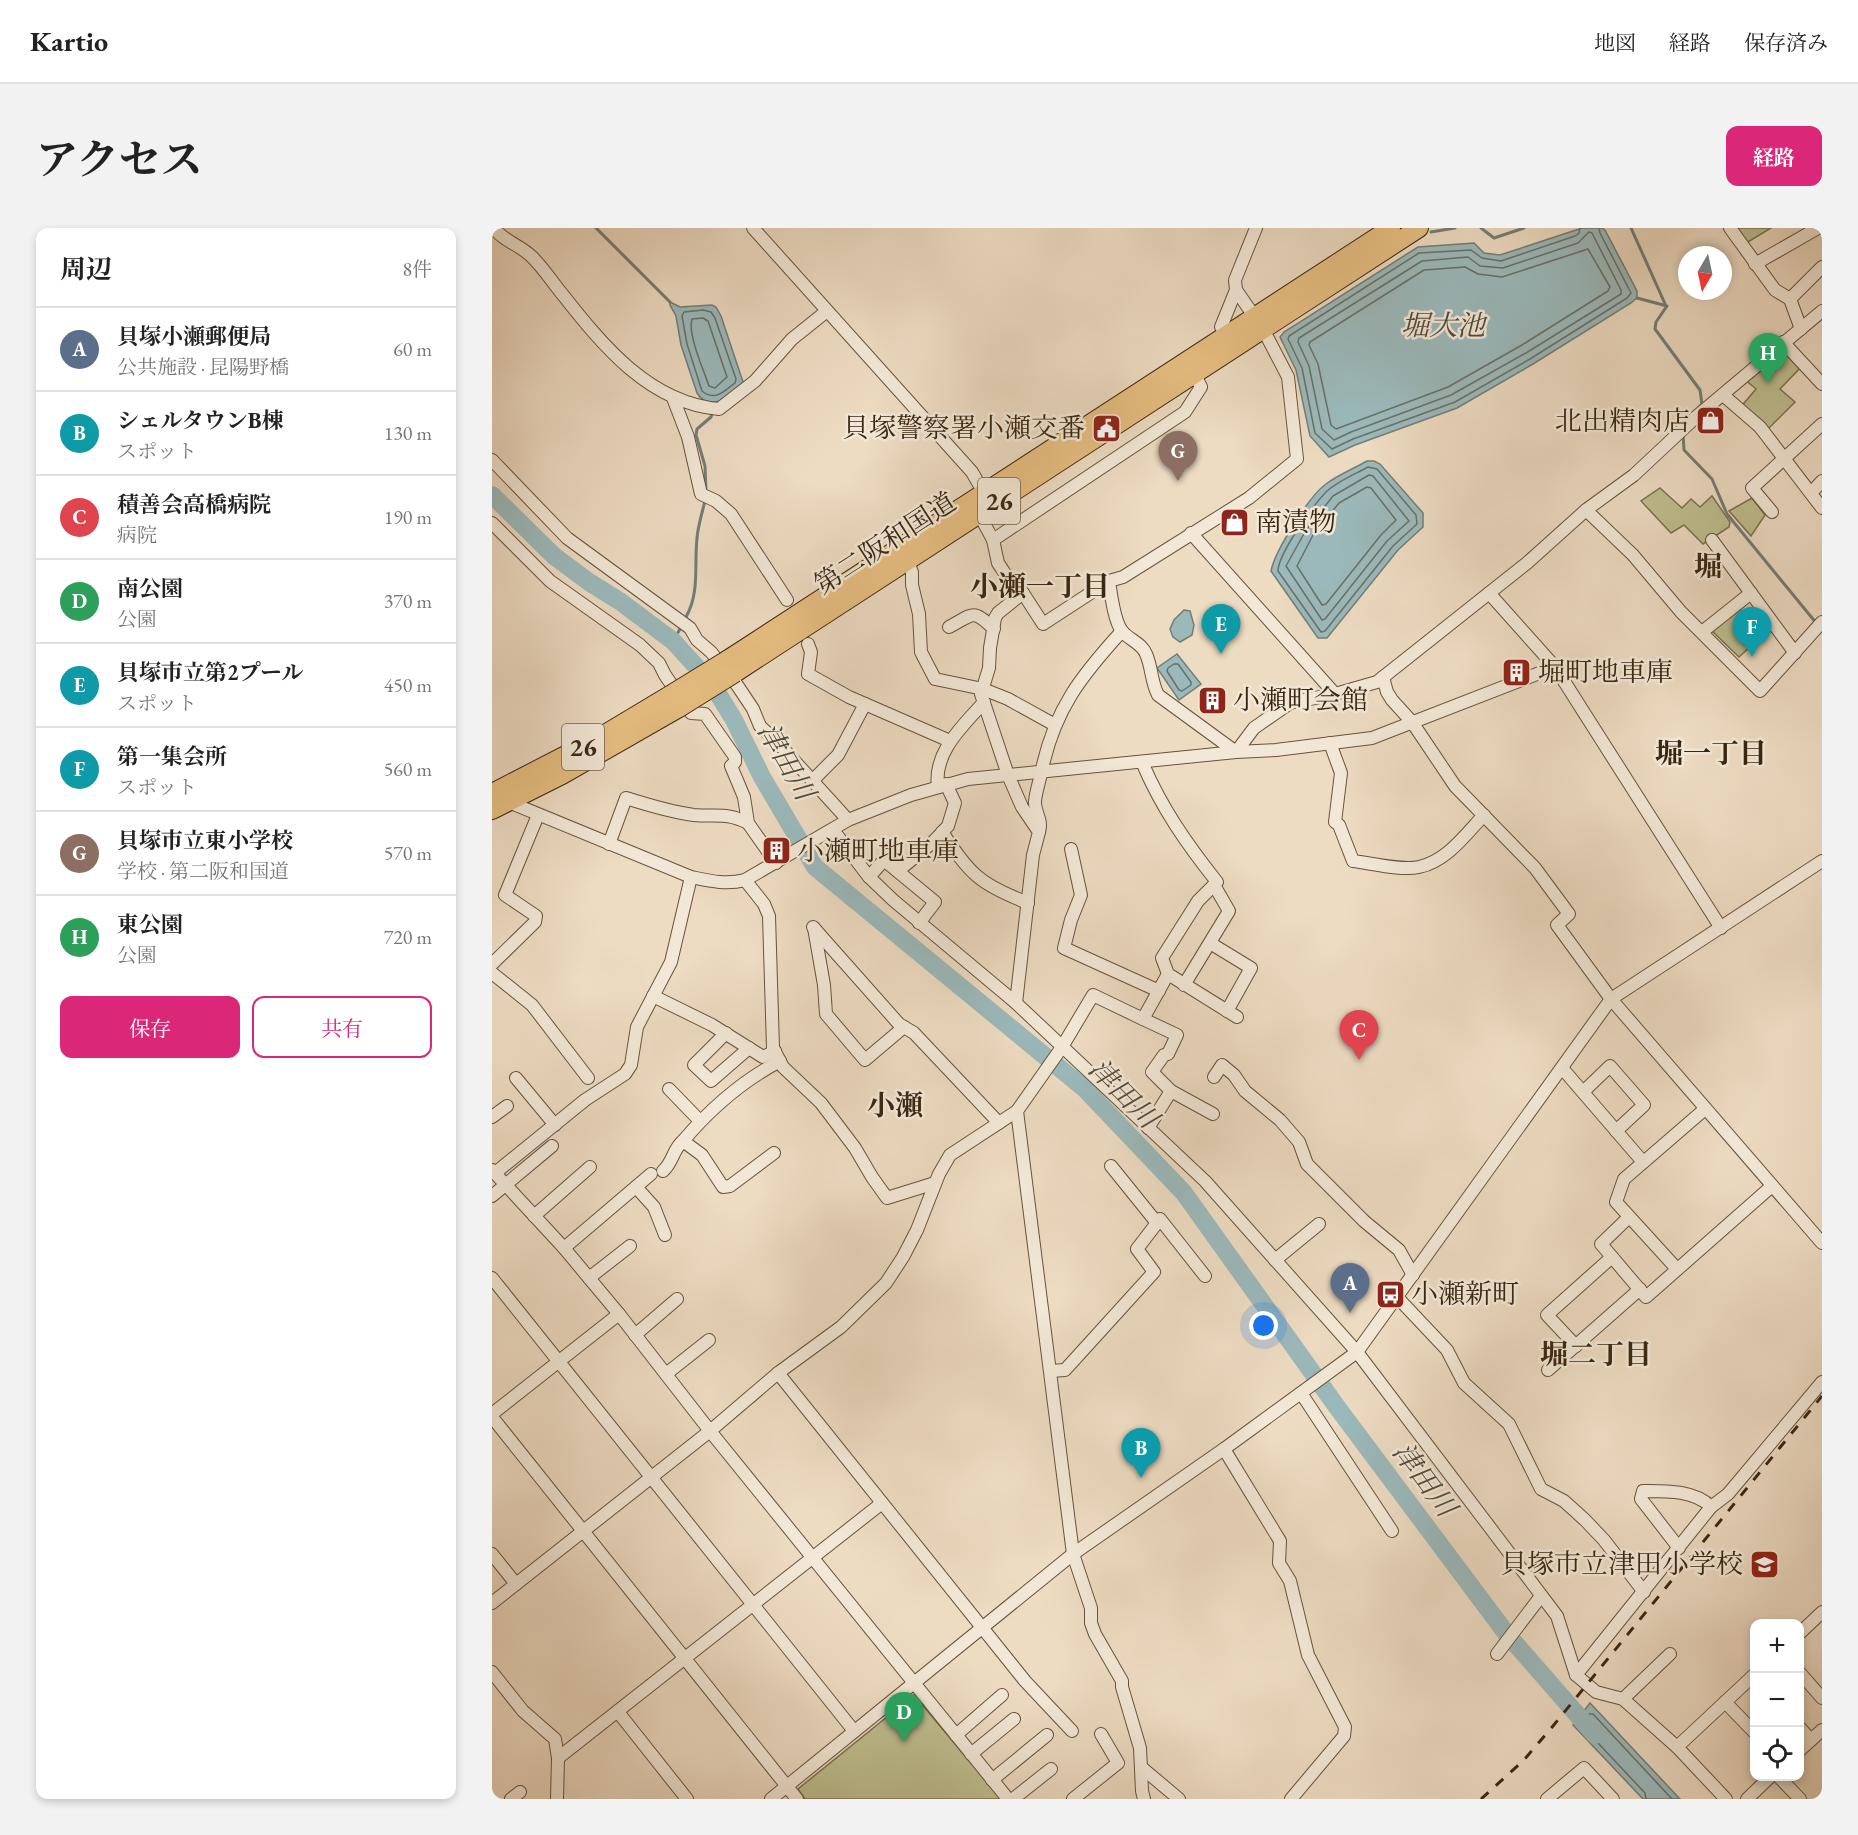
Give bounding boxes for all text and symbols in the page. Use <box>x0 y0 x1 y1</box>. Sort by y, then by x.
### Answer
text: Kartio <box>30 23 108 59</box>
text: 地図 <box>1594 29 1636 56</box>
text: 経路 <box>1669 29 1711 56</box>
text: 保存済み <box>1744 29 1828 56</box>
button: 経路 <box>1726 126 1822 186</box>
text: アクセス <box>36 132 203 187</box>
north arrow <box>1678 246 1732 300</box>
text: 周辺 <box>60 252 112 286</box>
text: 8件 <box>402 256 432 282</box>
water label: 堀大池 <box>1401 307 1488 343</box>
text: 貝塚小瀬郵便局 <box>117 322 271 351</box>
pin: H <box>1748 334 1788 383</box>
text: A <box>72 336 87 362</box>
text: 60 m <box>393 336 432 362</box>
text: 公共施設 · 昆陽野橋 <box>117 354 289 380</box>
place label: 北出精肉店 <box>1555 403 1690 438</box>
shop icon: 北出精肉店 <box>1695 405 1727 437</box>
text: シェルタウンB棟 <box>117 406 283 435</box>
place label: 貝塚警察署小瀬交番 <box>842 410 1085 445</box>
public building icon: 貝塚警察署小瀬交番 <box>1090 412 1122 444</box>
text: B <box>73 420 86 446</box>
text: 130 m <box>384 420 432 446</box>
pin: G <box>1158 432 1198 481</box>
text: スポット <box>117 438 197 464</box>
road number: 26 <box>978 478 1020 524</box>
street label: 第二阪和国道 <box>807 484 962 601</box>
text: 積善会高橋病院 <box>117 490 271 519</box>
text: C <box>72 504 87 530</box>
text: 190 m <box>384 504 432 530</box>
place label: 南漬物 <box>1255 504 1336 539</box>
shop icon: 南漬物 <box>1218 506 1250 538</box>
text: 病院 <box>117 522 157 548</box>
district label: 堀 <box>1694 548 1722 584</box>
district label: 小瀬一丁目 <box>970 568 1110 604</box>
text: 南公園 <box>117 574 183 603</box>
text: D <box>72 588 87 614</box>
text: 370 m <box>384 588 432 614</box>
pin: E <box>1202 604 1240 654</box>
text: 公園 <box>117 606 157 632</box>
pin: F <box>1732 608 1772 657</box>
place label: 堀町地車庫 <box>1538 654 1673 689</box>
building icon: 堀町地車庫 <box>1501 656 1533 688</box>
text: 貝塚市立第2プール <box>117 658 304 687</box>
text: E <box>74 672 85 698</box>
text: 450 m <box>384 672 432 698</box>
place label: 小瀬町会館 <box>1233 682 1368 717</box>
building icon: 小瀬町会館 <box>1196 684 1228 716</box>
text: スポット <box>117 690 197 716</box>
water label: 津田川 <box>750 716 825 809</box>
road number: 26 <box>562 724 604 770</box>
district label: 堀一丁目 <box>1655 735 1767 771</box>
text: 第一集会所 <box>117 742 227 771</box>
text: F <box>74 756 85 782</box>
text: 560 m <box>384 756 432 782</box>
text: スポット <box>117 774 197 800</box>
text: 貝塚市立東小学校 <box>117 826 293 855</box>
place label: 小瀬町地車庫 <box>797 833 959 868</box>
building icon: 小瀬町地車庫 <box>760 835 792 867</box>
text: G <box>72 840 87 866</box>
text: 570 m <box>384 840 432 866</box>
text: 学校 · 第二阪和国道 <box>117 858 289 884</box>
text: 東公園 <box>117 910 183 939</box>
text: H <box>71 924 88 950</box>
text: 720 m <box>384 924 432 950</box>
text: 公園 <box>117 942 157 968</box>
button: 保存 <box>60 996 240 1058</box>
button: 共有 <box>252 996 432 1058</box>
pin: C <box>1340 1010 1378 1060</box>
water label: 津田川 <box>1082 1051 1169 1138</box>
district label: 小瀬 <box>867 1087 923 1123</box>
pin: A <box>1330 1264 1370 1313</box>
place label: 小瀬新町 <box>1411 1276 1519 1311</box>
bus stop icon: 小瀬新町 <box>1374 1278 1406 1310</box>
your location <box>1249 1311 1278 1340</box>
district label: 堀二丁目 <box>1540 1336 1652 1372</box>
pin: B <box>1122 1428 1160 1478</box>
water label: 津田川 <box>1385 1435 1466 1526</box>
place label: 貝塚市立津田小学校 <box>1500 1546 1743 1581</box>
school or university icon: 貝塚市立津田小学校 <box>1748 1548 1780 1580</box>
map controls <box>1750 1619 1804 1781</box>
button: + <box>1750 1619 1804 1673</box>
button: − <box>1750 1673 1804 1727</box>
pin: D <box>884 1692 924 1742</box>
button: locate <box>1750 1727 1804 1781</box>

